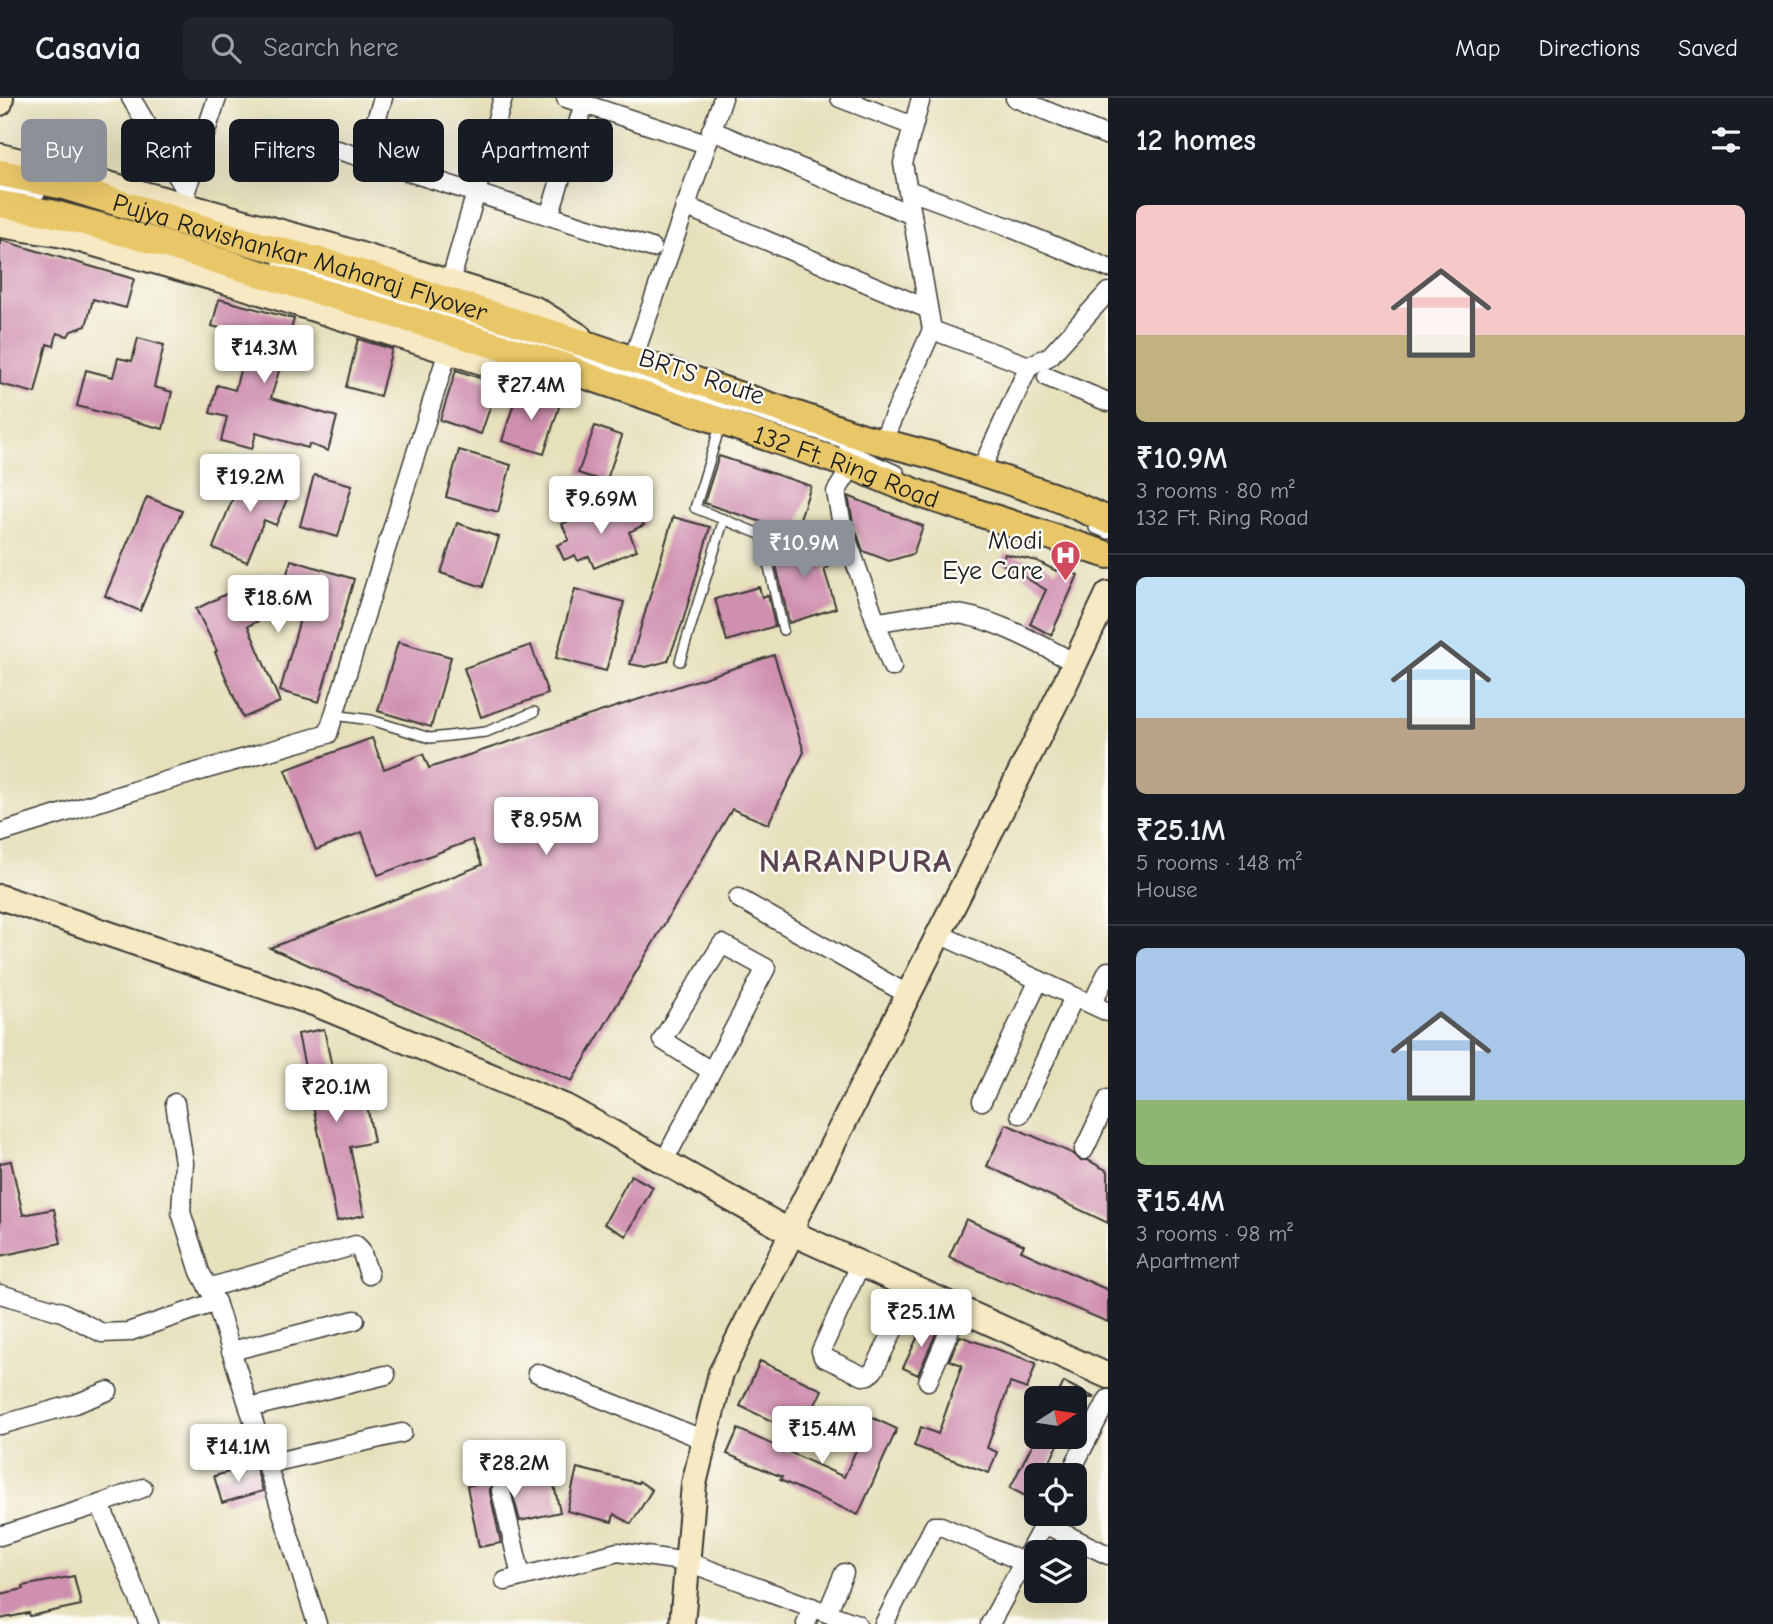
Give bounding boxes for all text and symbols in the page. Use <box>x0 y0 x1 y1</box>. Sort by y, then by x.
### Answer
search box <box>183 17 673 80</box>
text: Casavia <box>35 29 141 67</box>
icon: search <box>207 29 245 67</box>
text: Search here <box>263 33 399 63</box>
text: Map <box>1455 34 1501 62</box>
text: Directions <box>1539 34 1640 62</box>
text: Saved <box>1678 34 1738 62</box>
chip: Buy <box>21 119 107 182</box>
chip: Rent <box>121 119 215 182</box>
chip: Filters <box>229 119 339 182</box>
chip: New <box>353 119 444 182</box>
chip: Apartment <box>458 119 613 182</box>
icon: filters <box>1707 121 1745 159</box>
text: 12 homes <box>1136 123 1256 158</box>
street label: Pujya Ravishankar Maharaj Flyover <box>109 188 492 328</box>
icon: home <box>1378 250 1504 376</box>
pin: ₹14.3M <box>207 326 321 385</box>
text: ₹14.3M <box>231 334 297 361</box>
street label: BRTS Route <box>635 343 768 411</box>
pin: ₹27.4M <box>474 362 588 422</box>
text: ₹27.4M <box>497 371 565 398</box>
street label: 132 Ft. Ring Road <box>750 420 942 515</box>
text: ₹10.9M <box>1136 441 1227 476</box>
pin: ₹19.2M <box>193 454 307 514</box>
text: ₹19.2M <box>216 463 284 490</box>
pin: ₹9.69M <box>544 476 658 536</box>
text: 3 rooms · 80 m² <box>1136 477 1295 504</box>
text: ₹9.69M <box>565 485 637 512</box>
text: 132 Ft. Ring Road <box>1136 504 1309 531</box>
pin: ₹10.9M <box>747 520 861 580</box>
place label: Modi Eye Care <box>942 526 1043 586</box>
text: ₹10.9M <box>769 529 839 556</box>
hospital icon: Modi Eye Care <box>1049 538 1083 582</box>
pin: ₹18.6M <box>221 575 335 635</box>
text: ₹18.6M <box>244 584 312 611</box>
icon: home <box>1378 622 1504 748</box>
pin: ₹8.95M <box>489 798 603 857</box>
text: ₹8.95M <box>510 806 582 833</box>
text: ₹25.1M <box>1136 813 1225 848</box>
district label: NARANPURA <box>759 842 953 880</box>
text: 5 rooms · 148 m² <box>1136 849 1302 876</box>
text: House <box>1136 876 1198 903</box>
icon: home <box>1378 993 1504 1119</box>
pin: ₹20.1M <box>279 1065 393 1124</box>
text: ₹20.1M <box>301 1073 371 1100</box>
text: ₹15.4M <box>1136 1184 1225 1219</box>
text: 3 rooms · 98 m² <box>1136 1220 1293 1247</box>
text: Apartment <box>1136 1247 1239 1274</box>
pin: ₹25.1M <box>864 1290 978 1349</box>
text: ₹25.1M <box>887 1298 955 1325</box>
north arrow <box>1024 1386 1087 1449</box>
map controls <box>1024 1386 1087 1603</box>
pin: ₹15.4M <box>765 1406 879 1466</box>
text: ₹15.4M <box>788 1415 856 1442</box>
pin: ₹14.1M <box>181 1424 295 1484</box>
text: ₹14.1M <box>206 1433 270 1460</box>
pin: ₹28.2M <box>457 1440 571 1500</box>
text: ₹28.2M <box>479 1449 549 1476</box>
button: locate <box>1024 1463 1087 1526</box>
button: layers <box>1024 1540 1087 1603</box>

